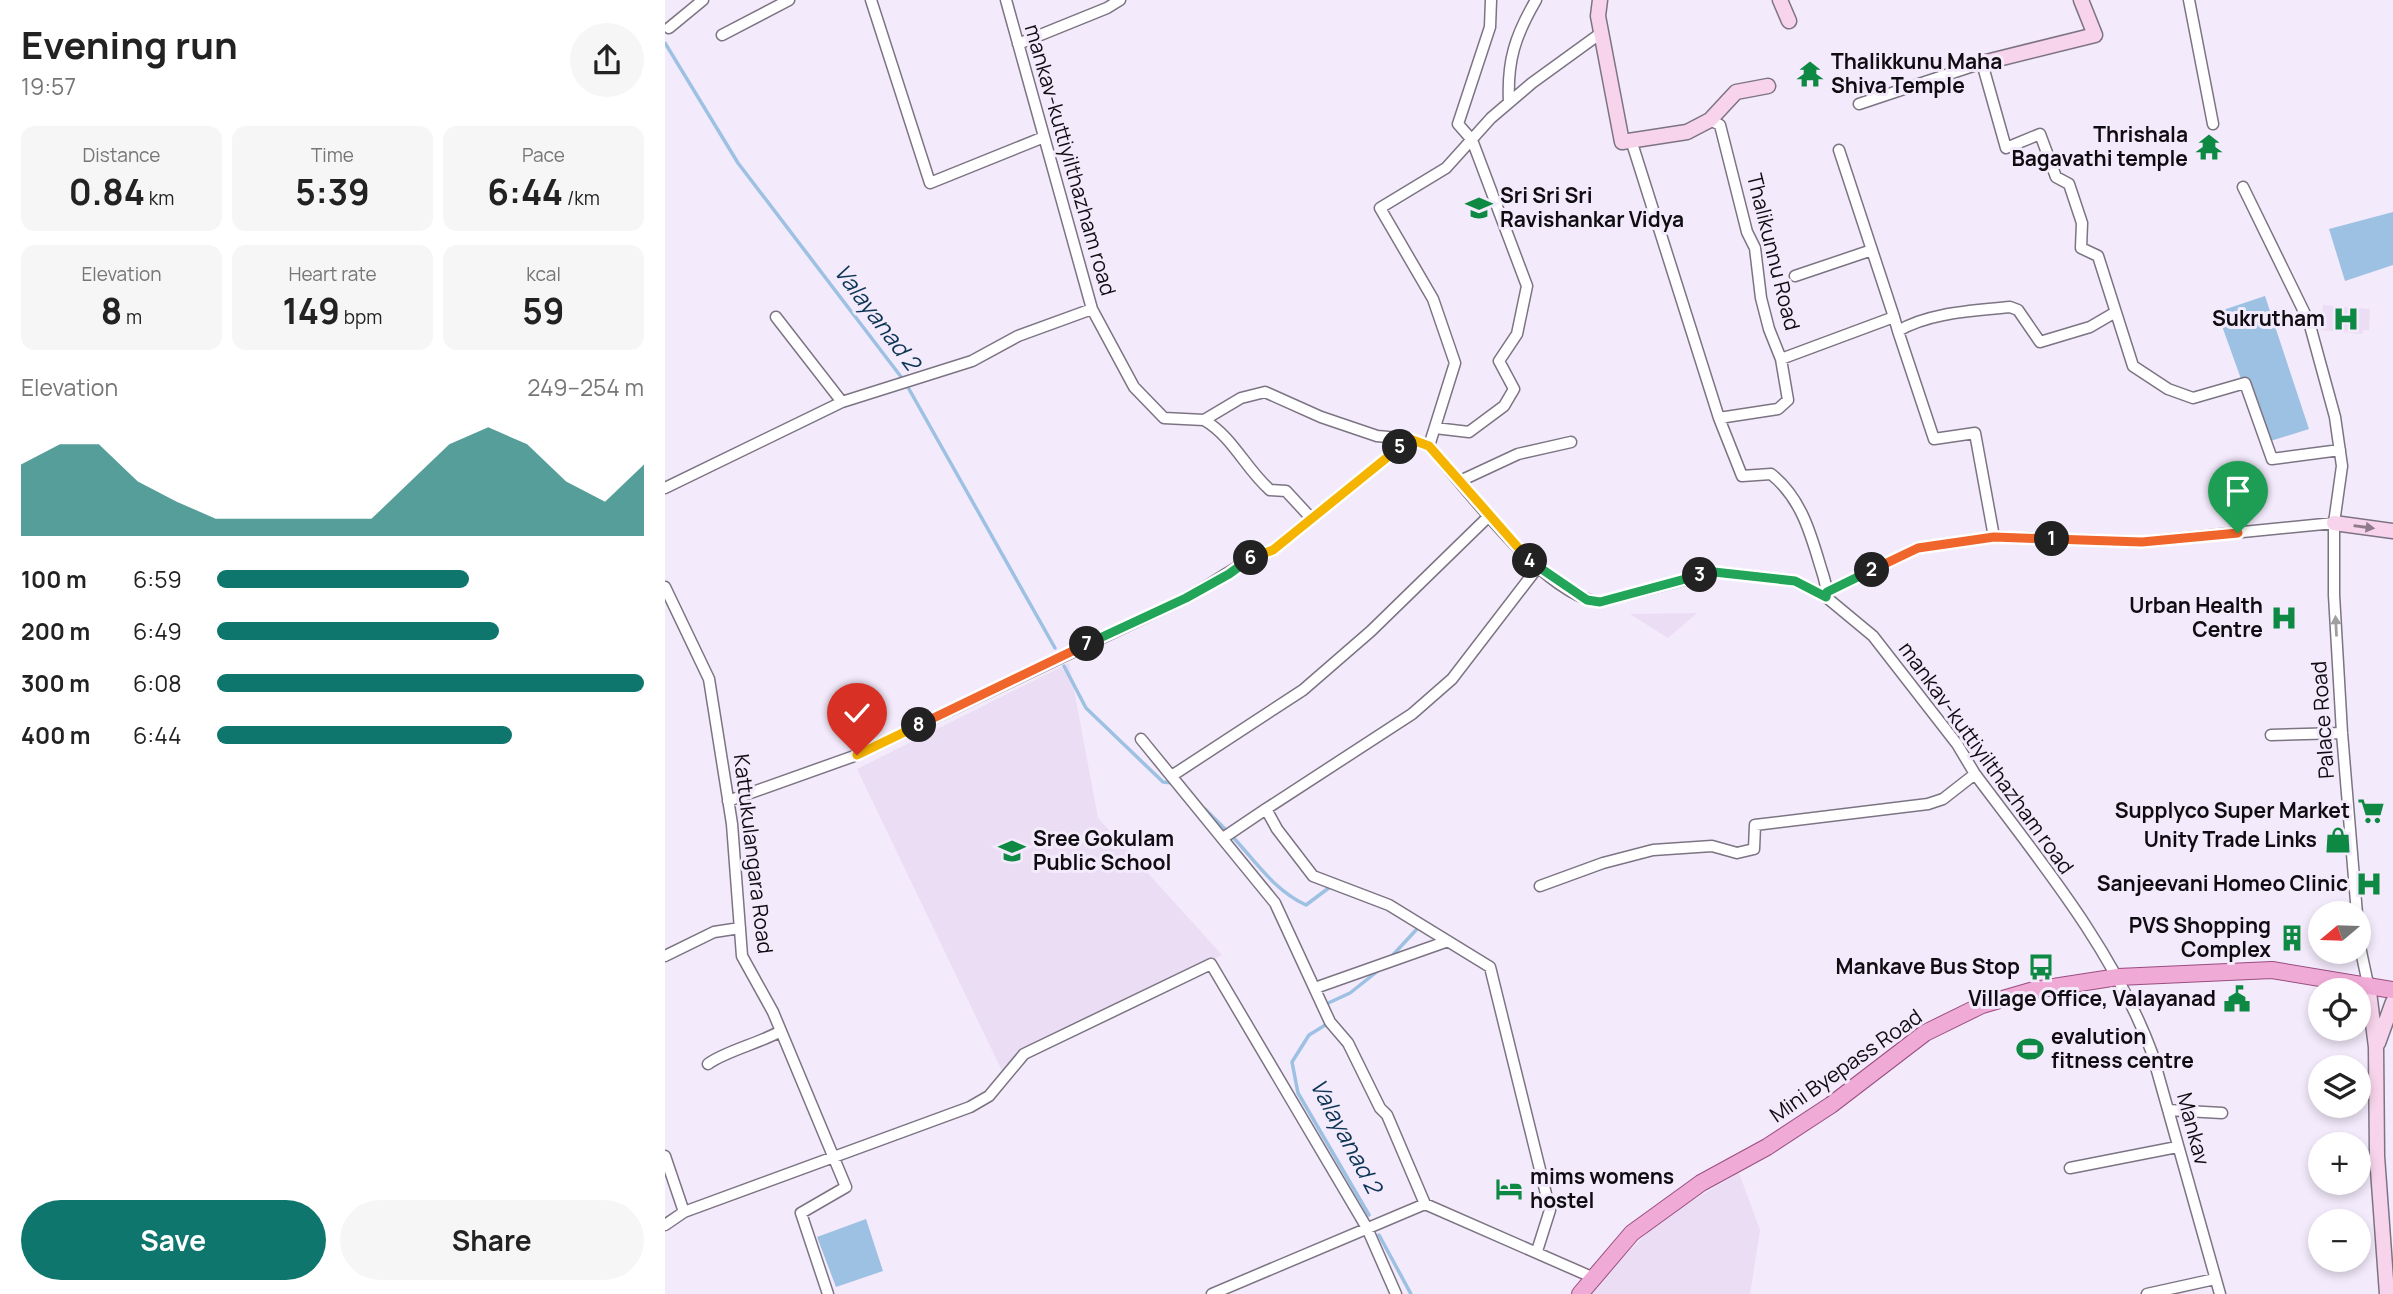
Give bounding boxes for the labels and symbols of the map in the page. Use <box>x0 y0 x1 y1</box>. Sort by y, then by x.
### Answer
street label: mankav-kuttiyilthazham road <box>1019 21 1123 299</box>
place label: Thalikkunu Maha Shiva Temple <box>1831 47 2002 99</box>
temple icon: Thalikkunu Maha Shiva Temple <box>1795 59 1825 89</box>
place label: Thrishala Bagavathi temple <box>2011 120 2188 172</box>
temple icon: Thrishala Bagavathi temple <box>2194 132 2224 162</box>
street label: Thalikunnu Road <box>1741 170 1807 333</box>
place label: Sri Sri Sri Ravishankar Vidya <box>1500 181 1684 233</box>
school or university icon: Sri Sri Sri Ravishankar Vidya <box>1464 193 1494 223</box>
water label: Valayanad 2 <box>827 257 930 378</box>
place label: Sukrutham <box>2212 304 2325 332</box>
hospital icon: Sukrutham <box>2331 304 2361 334</box>
pin: 5 <box>1383 430 1417 464</box>
pin <box>2208 461 2268 533</box>
pin: 1 <box>2035 522 2069 556</box>
one-way arrow <box>2353 522 2375 533</box>
pin: 6 <box>1233 540 1269 576</box>
pin: 4 <box>1513 544 1547 578</box>
pin: 2 <box>1855 552 1889 588</box>
pin: 3 <box>1683 558 1717 592</box>
place label: Urban Health Centre <box>2129 591 2263 643</box>
hospital icon: Urban Health Centre <box>2269 603 2299 633</box>
one-way arrow <box>2330 614 2341 636</box>
pin: 7 <box>1069 626 1105 662</box>
street label: mankav-kuttiyilthazham road <box>1893 635 2081 879</box>
street label: Palace Road <box>2304 660 2340 780</box>
pin <box>827 683 887 755</box>
pin: 8 <box>901 708 937 742</box>
street label: Kattukulangara Road <box>728 752 780 955</box>
place label: Supplyco Super Market <box>2115 796 2350 824</box>
supermarket icon: Supplyco Super Market <box>2356 796 2386 826</box>
place label: Sree Gokulam Public School <box>1033 824 1174 876</box>
place label: Unity Trade Links <box>2144 825 2317 853</box>
shop icon: Unity Trade Links <box>2323 825 2353 855</box>
school or university icon: Sree Gokulam Public School <box>997 836 1027 866</box>
place label: Sanjeevani Homeo Clinic <box>2097 869 2348 897</box>
hospital icon: Sanjeevani Homeo Clinic <box>2354 869 2384 899</box>
north arrow <box>2308 901 2371 964</box>
place label: PVS Shopping Complex <box>2129 911 2271 963</box>
building icon: PVS Shopping Complex <box>2277 923 2307 953</box>
place label: Mankave Bus Stop <box>1836 952 2020 980</box>
bus stop icon: Mankave Bus Stop <box>2026 952 2056 982</box>
place label: Village Office, Valayanad <box>1968 984 2216 1012</box>
public building icon: Village Office, Valayanad <box>2222 984 2252 1014</box>
street label: Mini Byepass Road <box>1764 1002 1927 1128</box>
place label: evalution fitness centre <box>2051 1022 2194 1074</box>
sports icon: evalution fitness centre <box>2015 1034 2045 1064</box>
water label: Valayanad 2 <box>1303 1073 1392 1201</box>
street label: Mankav <box>2171 1089 2217 1168</box>
place label: mims womens hostel <box>1530 1162 1674 1214</box>
hotel icon: mims womens hostel <box>1494 1174 1524 1204</box>

